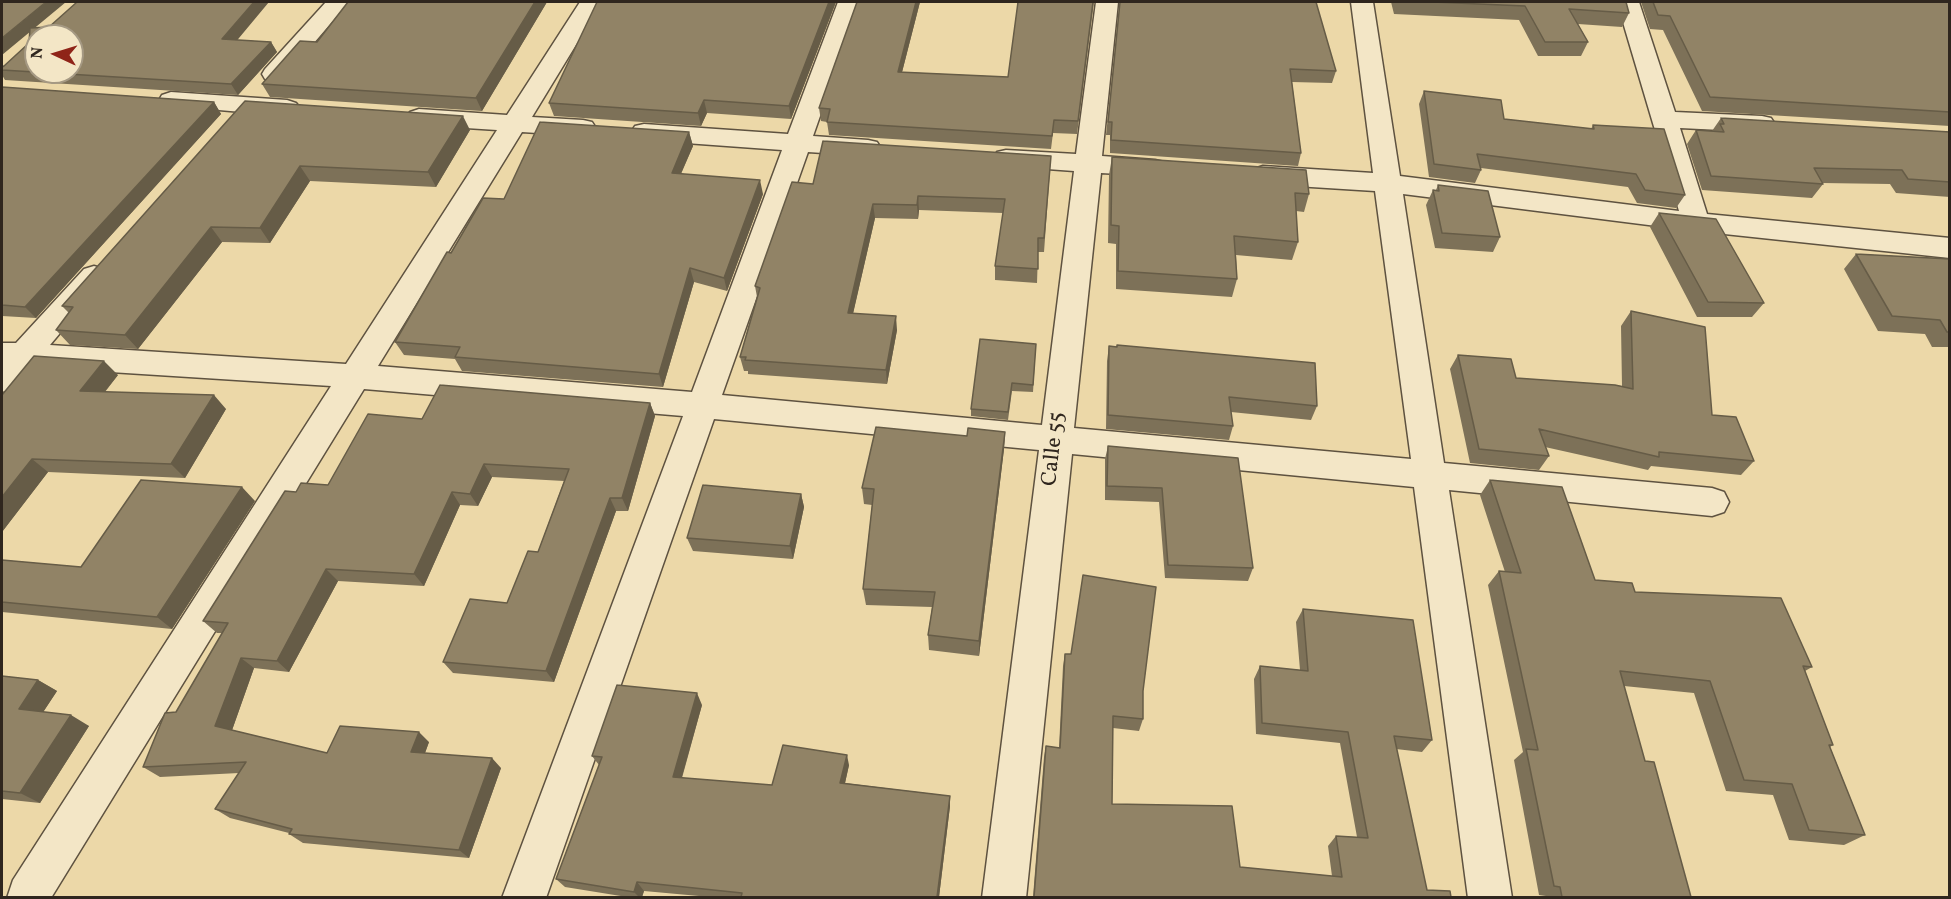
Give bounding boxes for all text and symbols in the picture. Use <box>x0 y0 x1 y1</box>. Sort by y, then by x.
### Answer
north arrow <box>24 24 84 84</box>
text: N <box>27 46 49 59</box>
street label: Calle 55 <box>1038 411 1072 487</box>

